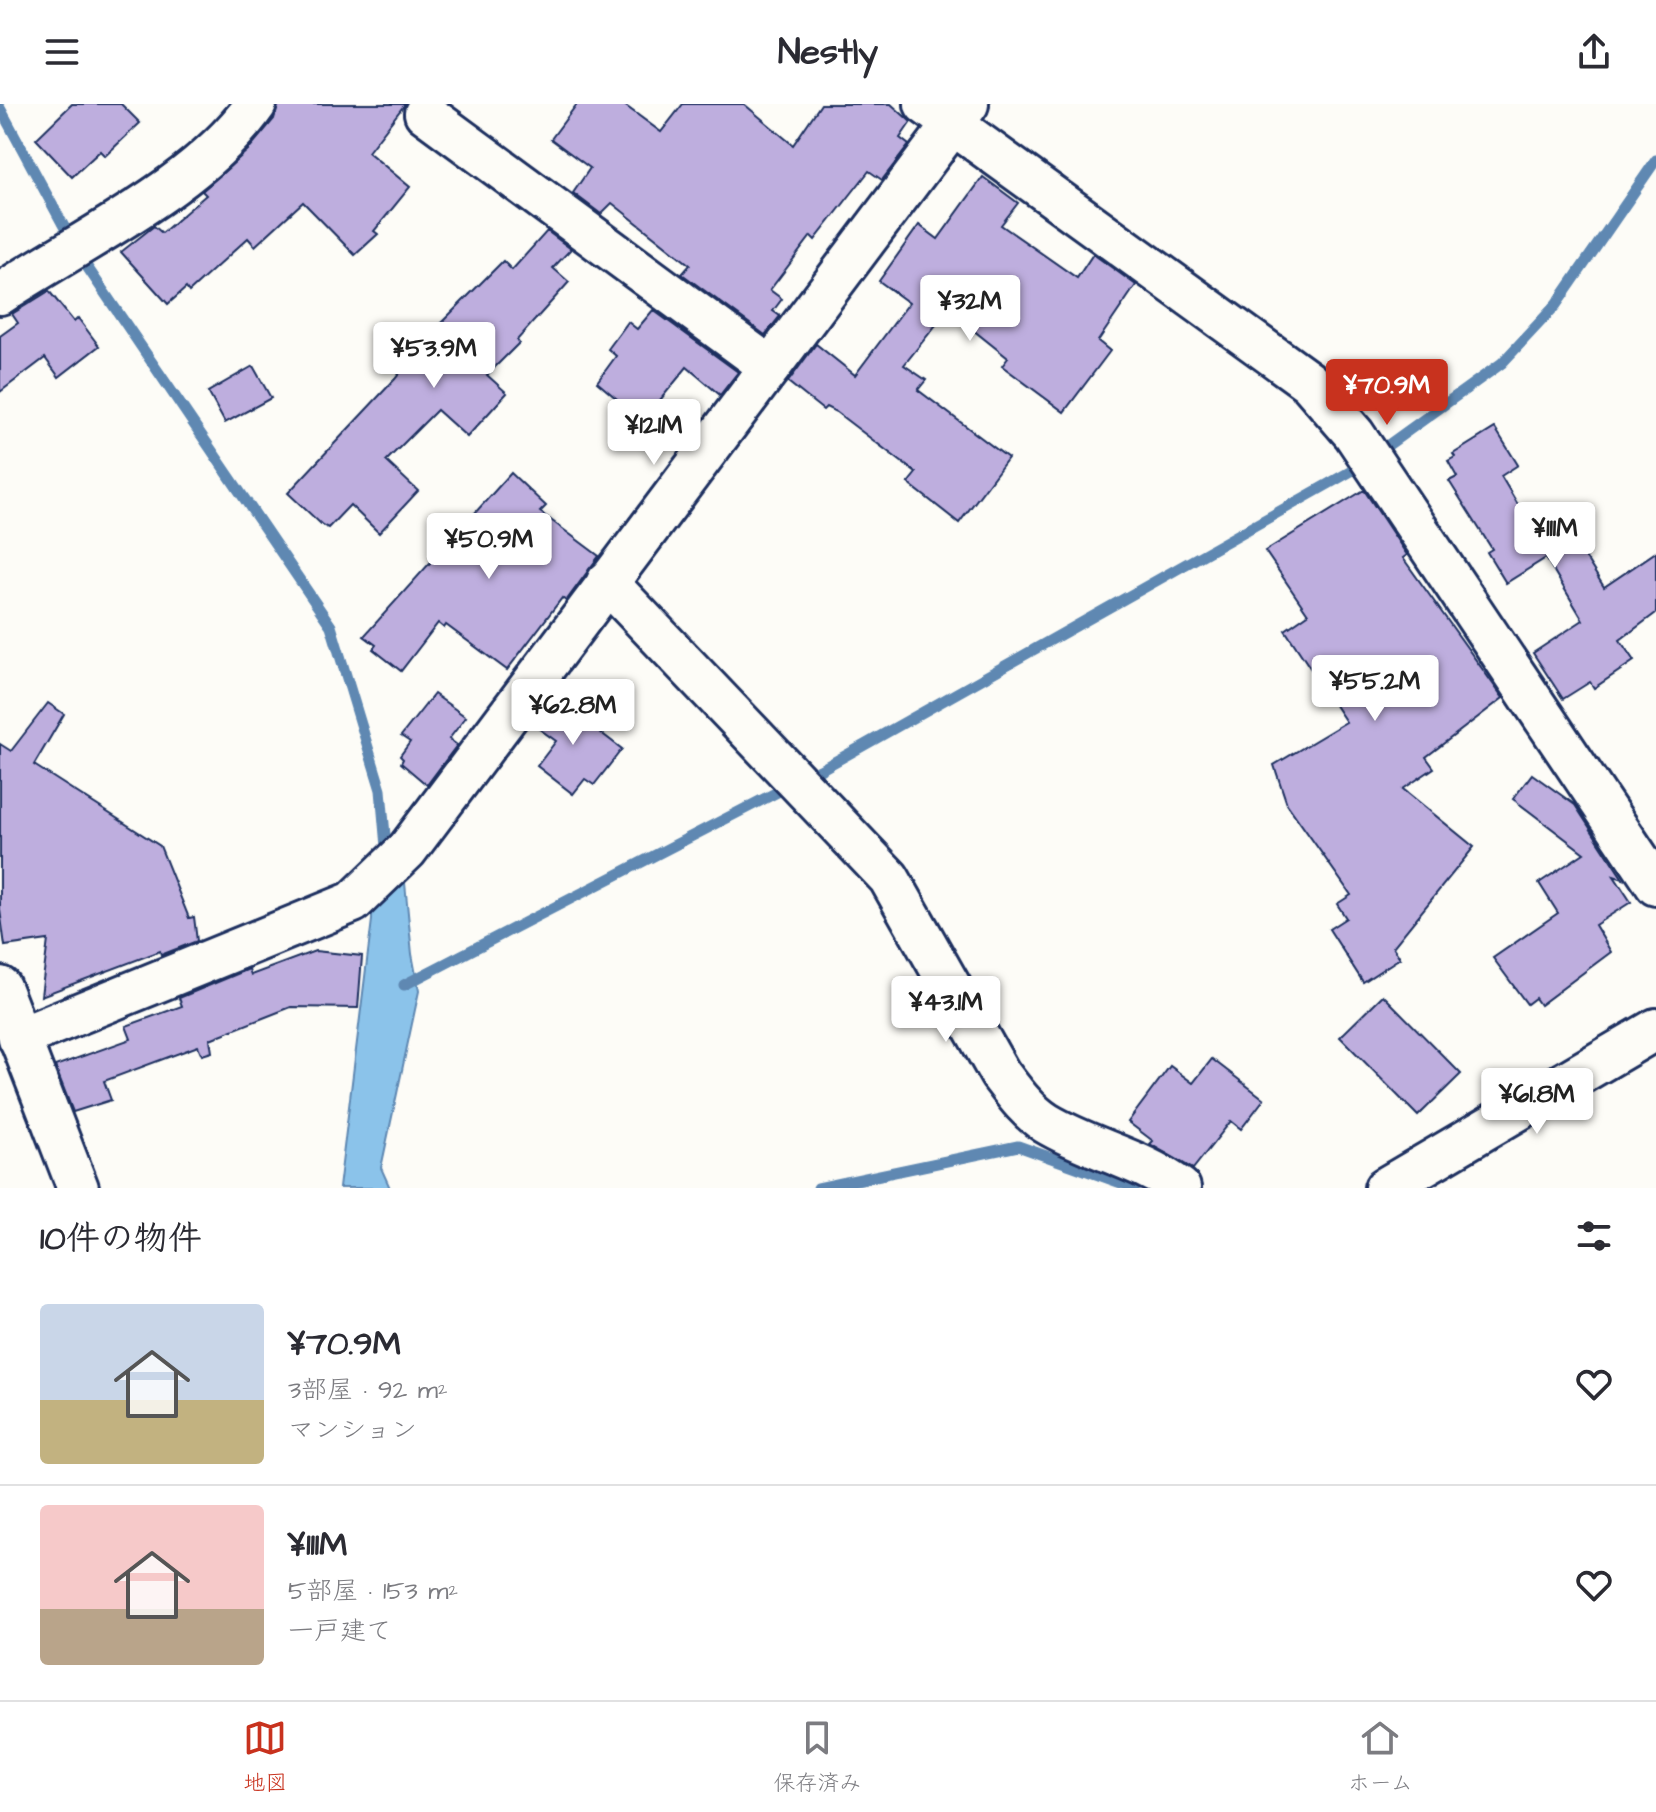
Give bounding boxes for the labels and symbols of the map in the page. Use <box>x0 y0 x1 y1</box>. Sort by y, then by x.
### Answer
pin: ¥32M <box>923 275 1017 343</box>
pin: ¥53.9M <box>369 322 499 390</box>
pin: ¥70.9M <box>1322 359 1452 427</box>
pin: ¥121M <box>598 399 710 467</box>
pin: ¥111M <box>1499 502 1611 570</box>
pin: ¥50.9M <box>424 513 554 581</box>
pin: ¥55.2M <box>1310 655 1440 723</box>
pin: ¥62.8M <box>508 679 638 747</box>
pin: ¥43.1M <box>881 976 1011 1044</box>
pin: ¥61.8M <box>1472 1068 1602 1136</box>

